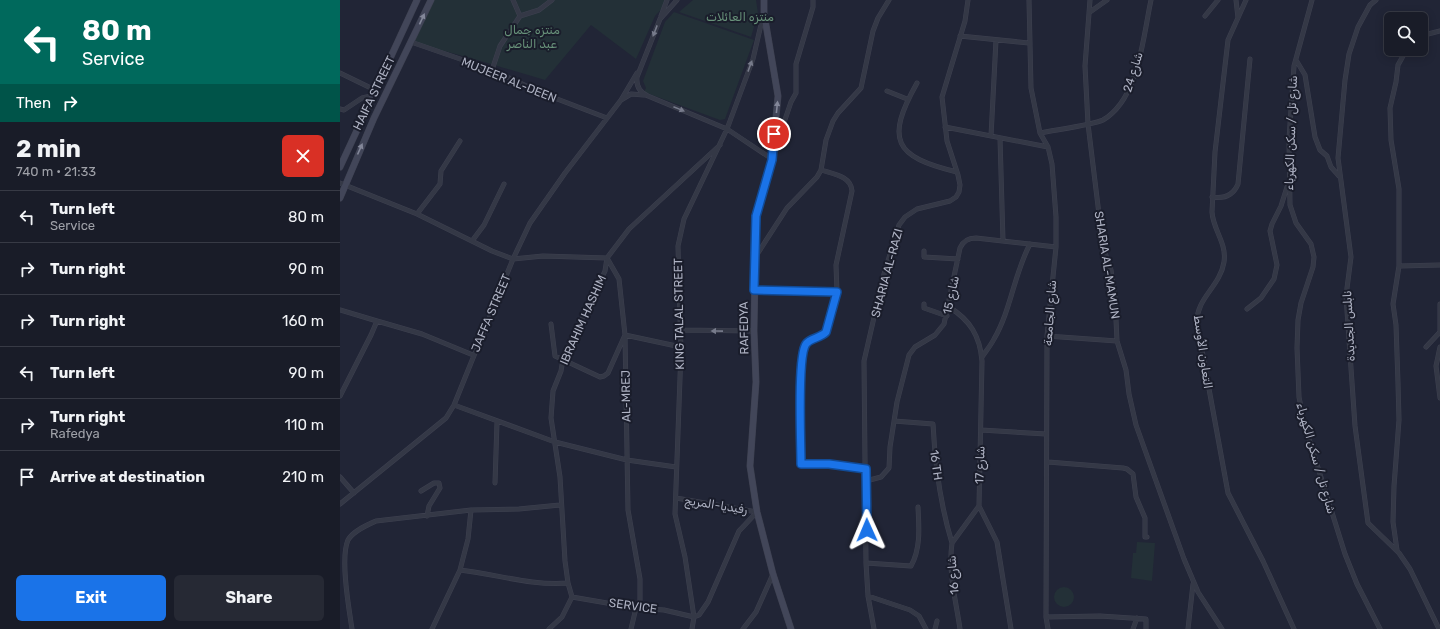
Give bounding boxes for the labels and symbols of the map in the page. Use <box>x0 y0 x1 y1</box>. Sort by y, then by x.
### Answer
park label: منتزه العائلات <box>706 10 774 25</box>
one-way arrow <box>419 14 425 25</box>
park label: منتزه جمال عبد الناصر <box>504 23 560 52</box>
one-way arrow <box>651 26 657 38</box>
street label: شارع 24 <box>1120 50 1148 94</box>
street label: HAIFA STREET <box>350 54 398 132</box>
street label: MUJEER AL-DEEN <box>459 55 559 105</box>
one-way arrow <box>747 59 753 71</box>
street label: شارع تل / سكن الكهرباء <box>1282 75 1302 191</box>
one-way arrow <box>774 101 781 113</box>
one-way arrow <box>673 106 684 112</box>
pin <box>757 117 791 151</box>
one-way arrow <box>357 143 363 155</box>
street label: SHARIA AL-MAMUN <box>1092 210 1122 320</box>
street label: SHARIA AL-RAZI <box>868 227 906 319</box>
street label: KING TALAL STREET <box>671 258 687 370</box>
street label: JAFFA STREET <box>468 272 514 354</box>
street label: IBRAHIM HASHIM <box>557 273 609 367</box>
street label: شارع 15 <box>940 274 964 316</box>
street label: شارع الجامعة <box>1041 279 1061 347</box>
street label: نابلس الجديدة <box>1340 290 1358 362</box>
street label: RAFEDYA <box>737 301 751 355</box>
street label: التعاون الأوسط <box>1190 314 1215 390</box>
one-way arrow <box>710 328 723 334</box>
street label: AL-MREJ <box>619 370 633 422</box>
street label: شارع تل / سكن الكهرباء <box>1291 401 1339 516</box>
street label: شارع 17 <box>972 446 990 484</box>
street label: 16 TH <box>927 449 945 481</box>
street label: رفيديا-المريج <box>683 493 749 519</box>
position arrow <box>846 509 888 551</box>
street label: شارع 16 <box>944 555 964 595</box>
street label: SERVICE <box>608 596 658 616</box>

